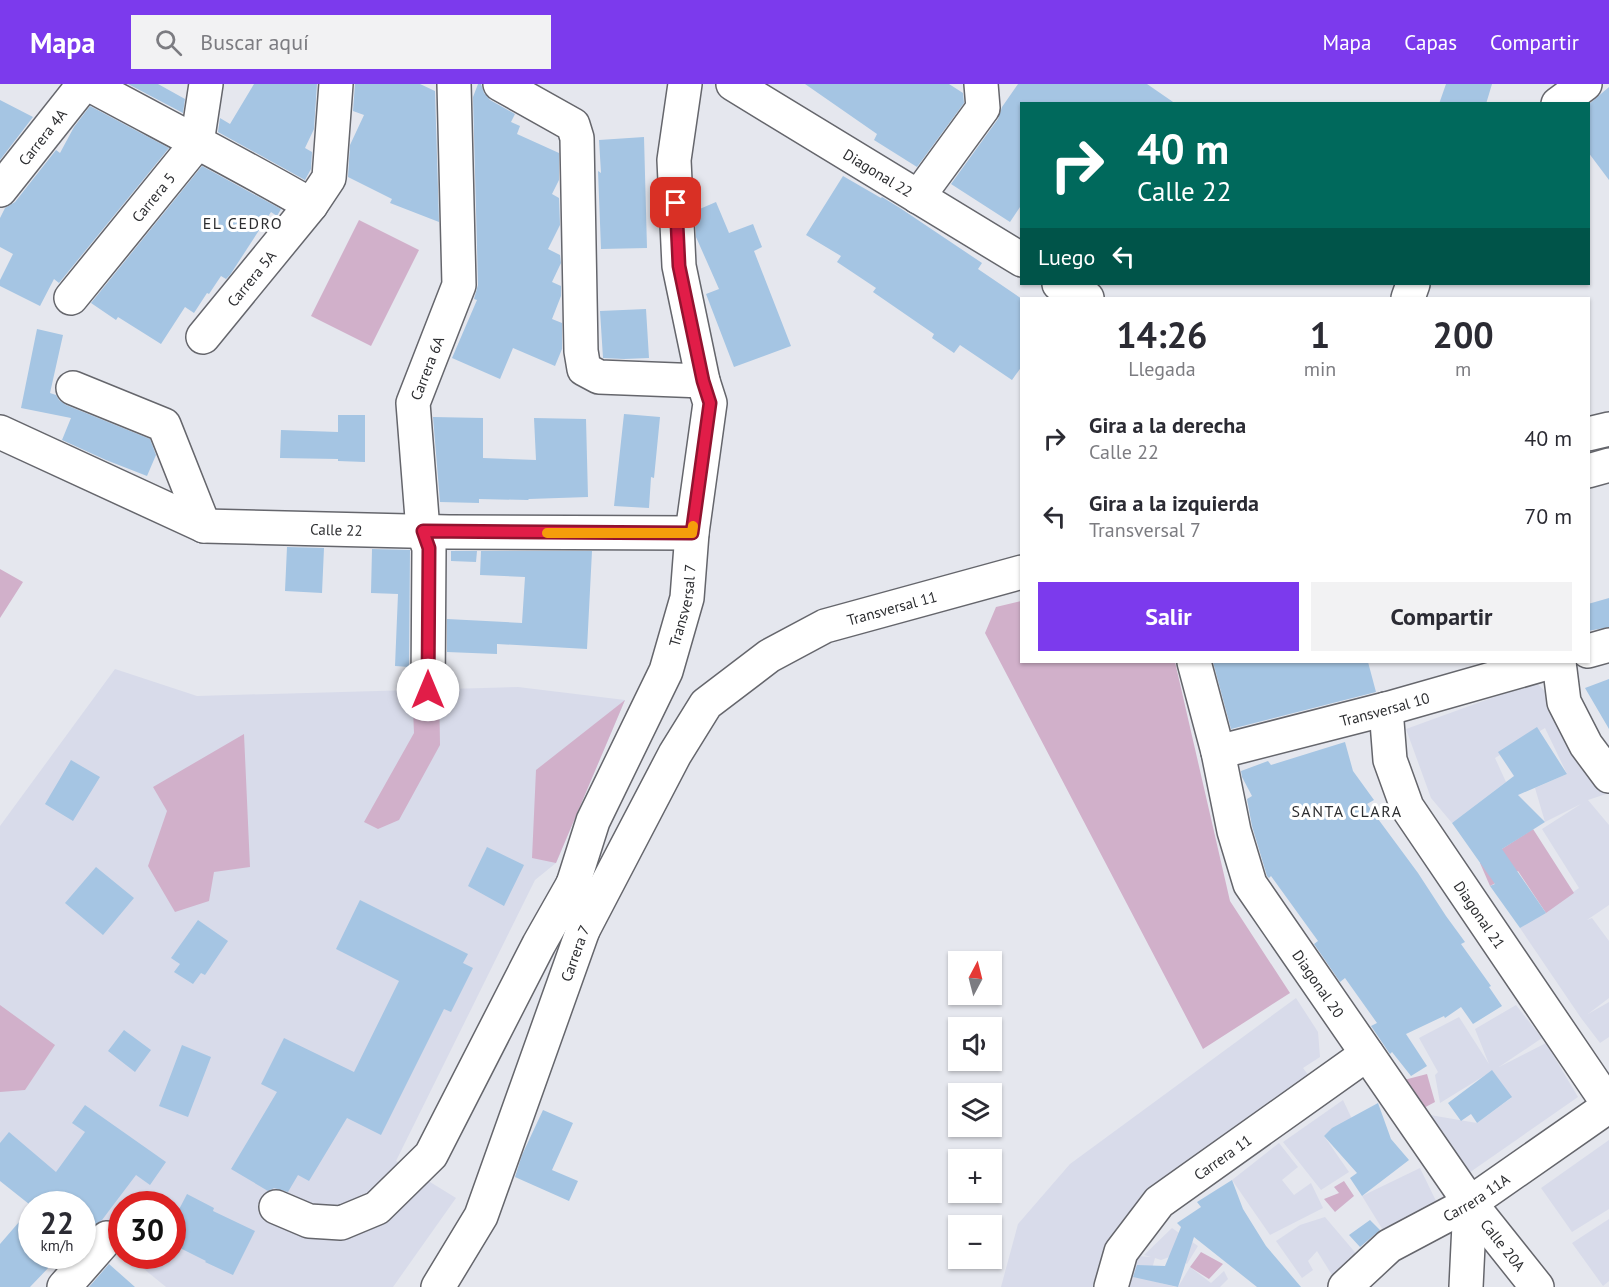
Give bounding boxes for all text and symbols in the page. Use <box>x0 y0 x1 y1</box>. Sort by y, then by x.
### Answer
search box <box>131 15 551 69</box>
text: Mapa <box>30 24 95 61</box>
icon: search <box>152 26 185 59</box>
text: Buscar aquí <box>200 28 309 56</box>
text: Mapa <box>1323 29 1371 56</box>
text: Capas <box>1404 29 1457 56</box>
text: Compartir <box>1490 29 1579 56</box>
street label: Carrera 4A <box>14 104 71 169</box>
text: 40 m <box>1137 121 1229 176</box>
icon: right <box>1038 126 1116 204</box>
street label: Diagonal 22 <box>840 144 916 201</box>
street label: Carrera 5 <box>127 168 179 226</box>
text: Calle 22 <box>1137 174 1231 208</box>
pin <box>650 177 701 228</box>
icon: arrive <box>659 186 692 219</box>
district label: EL CEDRO <box>203 213 283 233</box>
icon: left <box>1107 240 1140 273</box>
text: Luego <box>1038 243 1095 271</box>
street label: Carrera 5A <box>223 246 280 310</box>
text: 14:26 <box>1116 311 1208 358</box>
text: 1 <box>1310 311 1330 358</box>
text: 200 <box>1433 311 1494 358</box>
street label: Carrera 6A <box>406 333 448 403</box>
text: Llegada <box>1128 356 1196 382</box>
text: min <box>1304 356 1336 382</box>
text: m <box>1455 356 1471 382</box>
text: Gira a la derecha <box>1089 411 1246 439</box>
icon: right <box>1038 422 1071 455</box>
text: 40 m <box>1524 424 1572 452</box>
text: Calle 22 <box>1089 439 1159 465</box>
text: Gira a la izquierda <box>1089 489 1259 517</box>
icon: left <box>1038 500 1071 533</box>
text: 70 m <box>1524 502 1572 530</box>
text: Transversal 7 <box>1089 517 1201 543</box>
street label: Calle 22 <box>310 519 363 539</box>
street label: Transversal 7 <box>664 563 699 649</box>
button: Salir <box>1038 582 1299 651</box>
button: Compartir <box>1311 582 1572 651</box>
street label: Transversal 11 <box>845 586 939 629</box>
position arrow <box>396 658 460 722</box>
street label: Transversal 10 <box>1338 688 1432 730</box>
district label: SANTA CLARA <box>1291 801 1403 821</box>
street label: Diagonal 21 <box>1450 877 1510 952</box>
street label: Carrera 7 <box>556 922 594 984</box>
street label: Diagonal 20 <box>1289 946 1349 1021</box>
north arrow <box>948 951 1002 1005</box>
map controls <box>948 951 1002 1269</box>
button: sound <box>948 1017 1002 1071</box>
button: layers <box>948 1083 1002 1137</box>
street label: Carrera 11 <box>1190 1130 1255 1184</box>
button: + <box>948 1149 1002 1203</box>
street label: Carrera 11A <box>1439 1169 1513 1225</box>
speed limit sign: 30 <box>108 1191 186 1269</box>
text: 22 <box>40 1203 74 1242</box>
button: − <box>948 1215 1002 1269</box>
street label: Calle 20A <box>1477 1215 1530 1275</box>
text: km/h <box>41 1236 73 1255</box>

